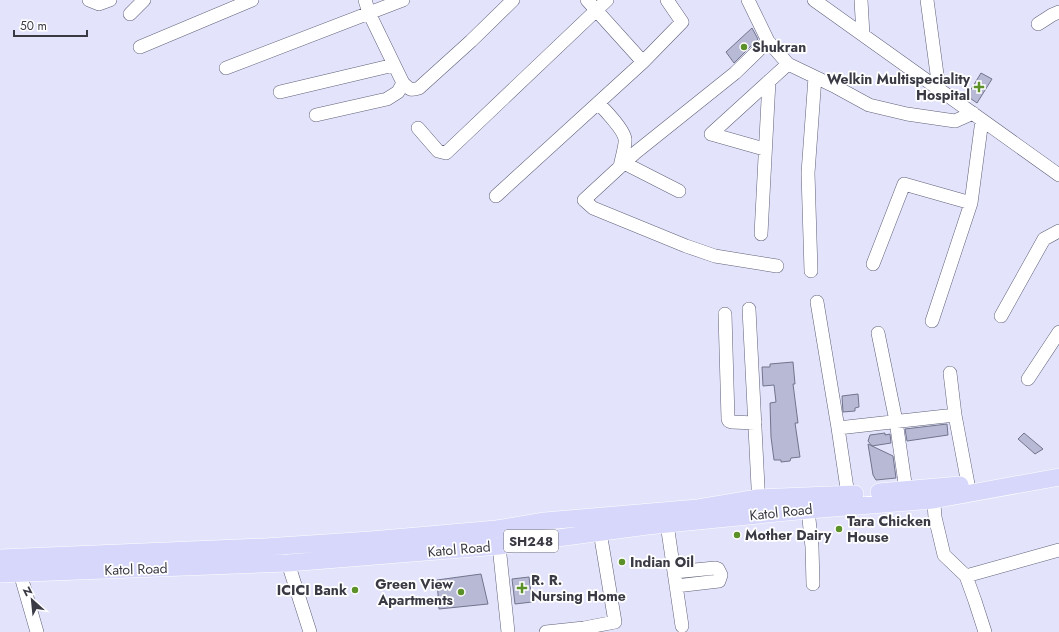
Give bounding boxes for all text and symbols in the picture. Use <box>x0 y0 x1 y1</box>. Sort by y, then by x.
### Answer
scale bar <box>14 12 87 38</box>
text: 50 m <box>20 17 47 35</box>
place label: Shukran <box>752 37 806 57</box>
marker: Shukran <box>739 42 749 52</box>
place label: Welkin Multispeciality Hospital <box>827 69 971 105</box>
marker: Welkin Multispeciality Hospital <box>973 81 985 93</box>
street label: Katol Road <box>748 499 814 525</box>
place label: Tara Chicken House <box>847 511 931 547</box>
marker: Tara Chicken House <box>834 524 844 534</box>
place label: Mother Dairy <box>745 525 832 545</box>
road number: SH248 <box>504 530 558 552</box>
marker: Mother Dairy <box>732 530 742 540</box>
street label: Katol Road <box>427 536 491 562</box>
place label: Indian Oil <box>630 552 694 572</box>
marker: Indian Oil <box>617 557 627 567</box>
street label: Katol Road <box>104 558 168 580</box>
place label: R. R. Nursing Home <box>531 570 626 606</box>
place label: Green View Apartments <box>375 574 454 610</box>
north arrow <box>12 580 52 620</box>
place label: ICICI Bank <box>277 580 347 600</box>
text: N <box>20 582 35 600</box>
marker: R. R. Nursing Home <box>516 582 528 594</box>
marker: ICICI Bank <box>350 585 360 595</box>
marker: Green View Apartments <box>456 587 466 597</box>

